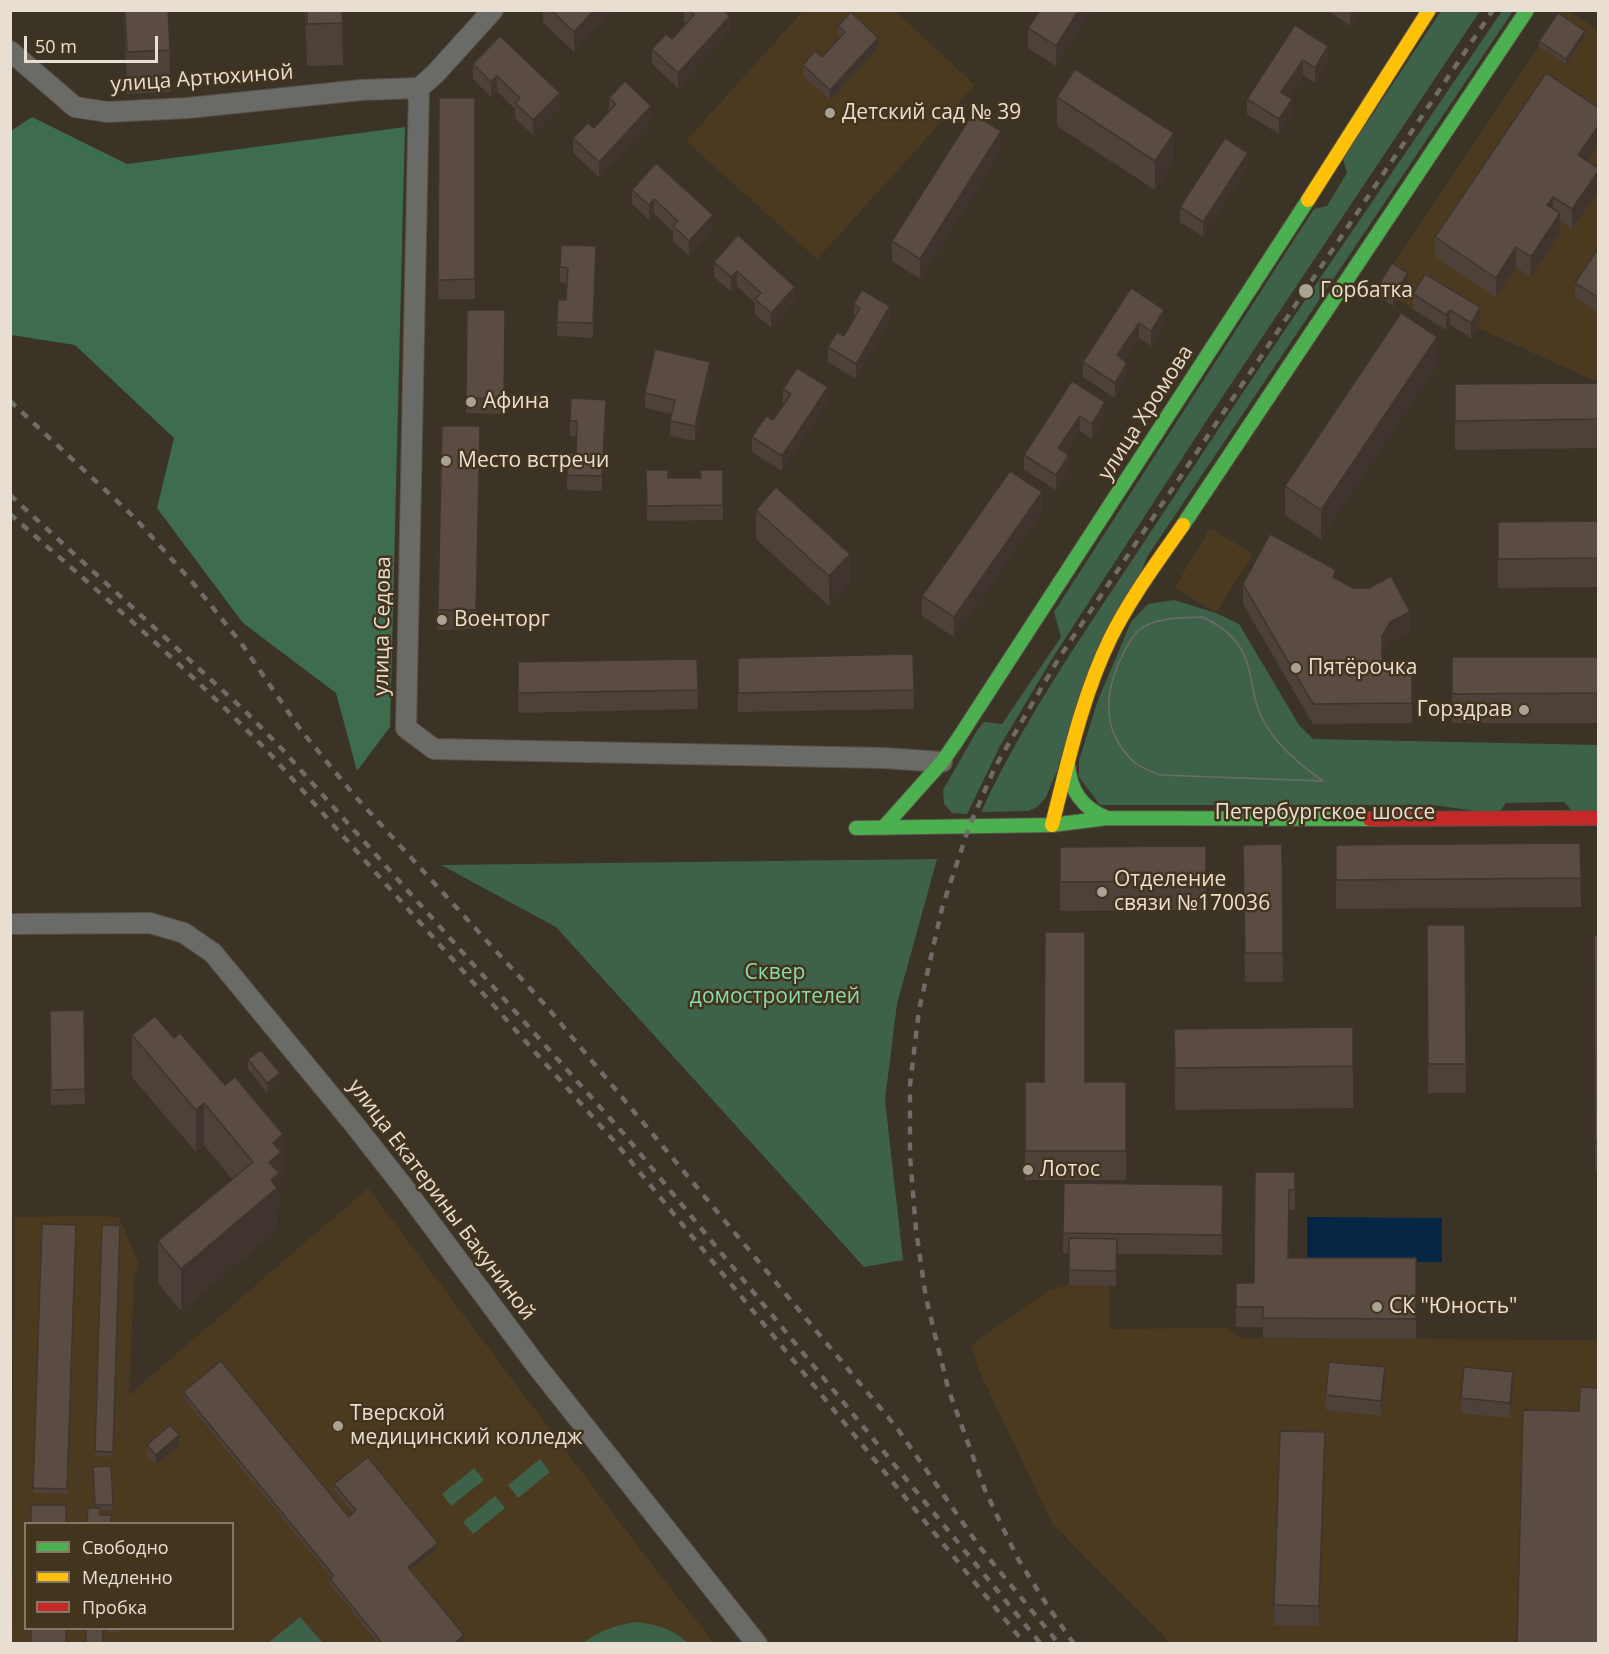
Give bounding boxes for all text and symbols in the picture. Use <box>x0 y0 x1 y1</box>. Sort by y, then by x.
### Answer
scale bar <box>27 24 160 62</box>
text: 50 m <box>35 34 77 58</box>
street label: улица Артюхиной <box>110 60 294 98</box>
place label: Детский сад № 39 <box>842 100 1021 126</box>
marker: Детский сад № 39 <box>823 106 837 120</box>
place label: Горбатка <box>1320 278 1413 304</box>
marker: Горбатка <box>1297 282 1315 300</box>
street label: улица Хромова <box>1093 341 1199 485</box>
place label: Афина <box>483 389 550 415</box>
marker: Афина <box>464 395 478 409</box>
place label: Место встречи <box>458 448 609 474</box>
marker: Место встречи <box>439 454 453 468</box>
street label: улица Седова <box>369 556 397 696</box>
place label: Военторг <box>454 607 550 633</box>
marker: Военторг <box>435 613 449 627</box>
place label: Пятёрочка <box>1308 655 1417 681</box>
marker: Пятёрочка <box>1289 661 1303 675</box>
place label: Горздрав <box>1417 697 1512 723</box>
marker: Горздрав <box>1517 703 1531 717</box>
street label: Петербургское шоссе <box>1215 800 1435 826</box>
place label: Отделение связи №170036 <box>1114 867 1270 917</box>
marker: Отделение связи №170036 <box>1095 885 1109 899</box>
park label: Сквер домостроителей <box>690 960 860 1010</box>
street label: улица Екатерины Бакуниной <box>342 1075 540 1325</box>
place label: Лотос <box>1040 1157 1100 1183</box>
marker: Лотос <box>1021 1163 1035 1177</box>
place label: СК "Юность" <box>1389 1294 1517 1320</box>
marker: СК "Юность" <box>1370 1300 1384 1314</box>
place label: Тверской медицинский колледж <box>350 1401 582 1451</box>
marker: Тверской медицинский колледж <box>331 1419 345 1433</box>
legend <box>24 1522 234 1630</box>
text: Свободно <box>82 1535 169 1559</box>
text: Медленно <box>82 1565 173 1589</box>
text: Пробка <box>82 1595 147 1619</box>

